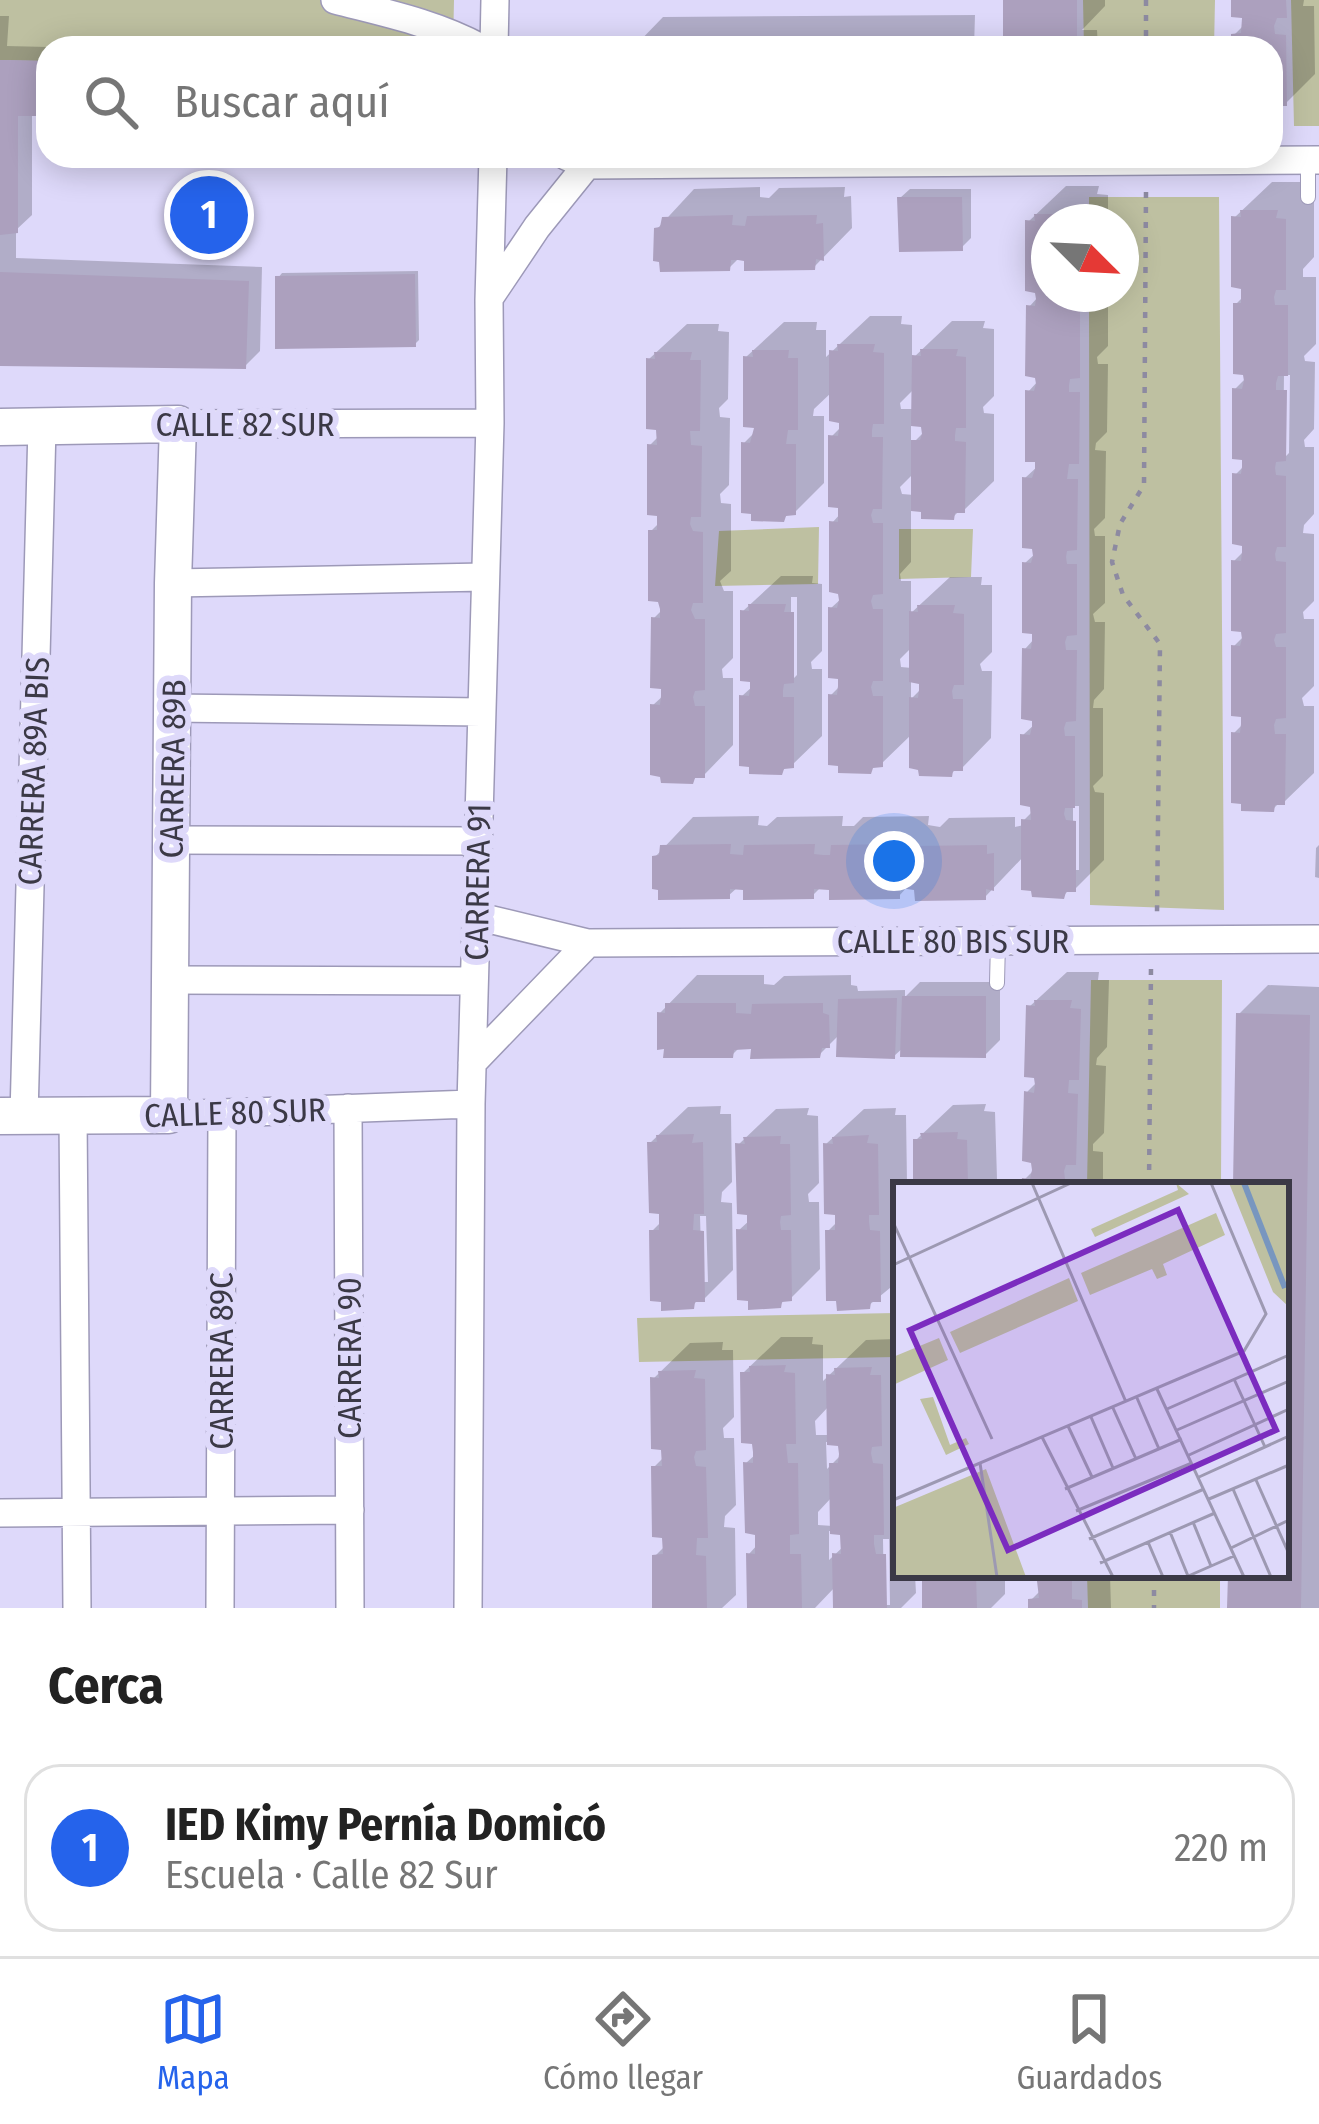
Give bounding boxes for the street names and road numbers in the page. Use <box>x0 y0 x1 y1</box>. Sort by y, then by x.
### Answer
street label: CALLE 82 SUR <box>156 405 334 445</box>
street label: CARRERA 89A BIS <box>10 656 58 886</box>
street label: CARRERA 89B <box>151 679 195 859</box>
street label: CARRERA 91 <box>457 803 499 961</box>
street label: CALLE 80 BIS SUR <box>837 922 1069 962</box>
street label: CALLE 80 SUR <box>143 1090 327 1136</box>
street label: CARRERA 89C <box>202 1272 242 1450</box>
street label: CARRERA 90 <box>330 1277 370 1439</box>

